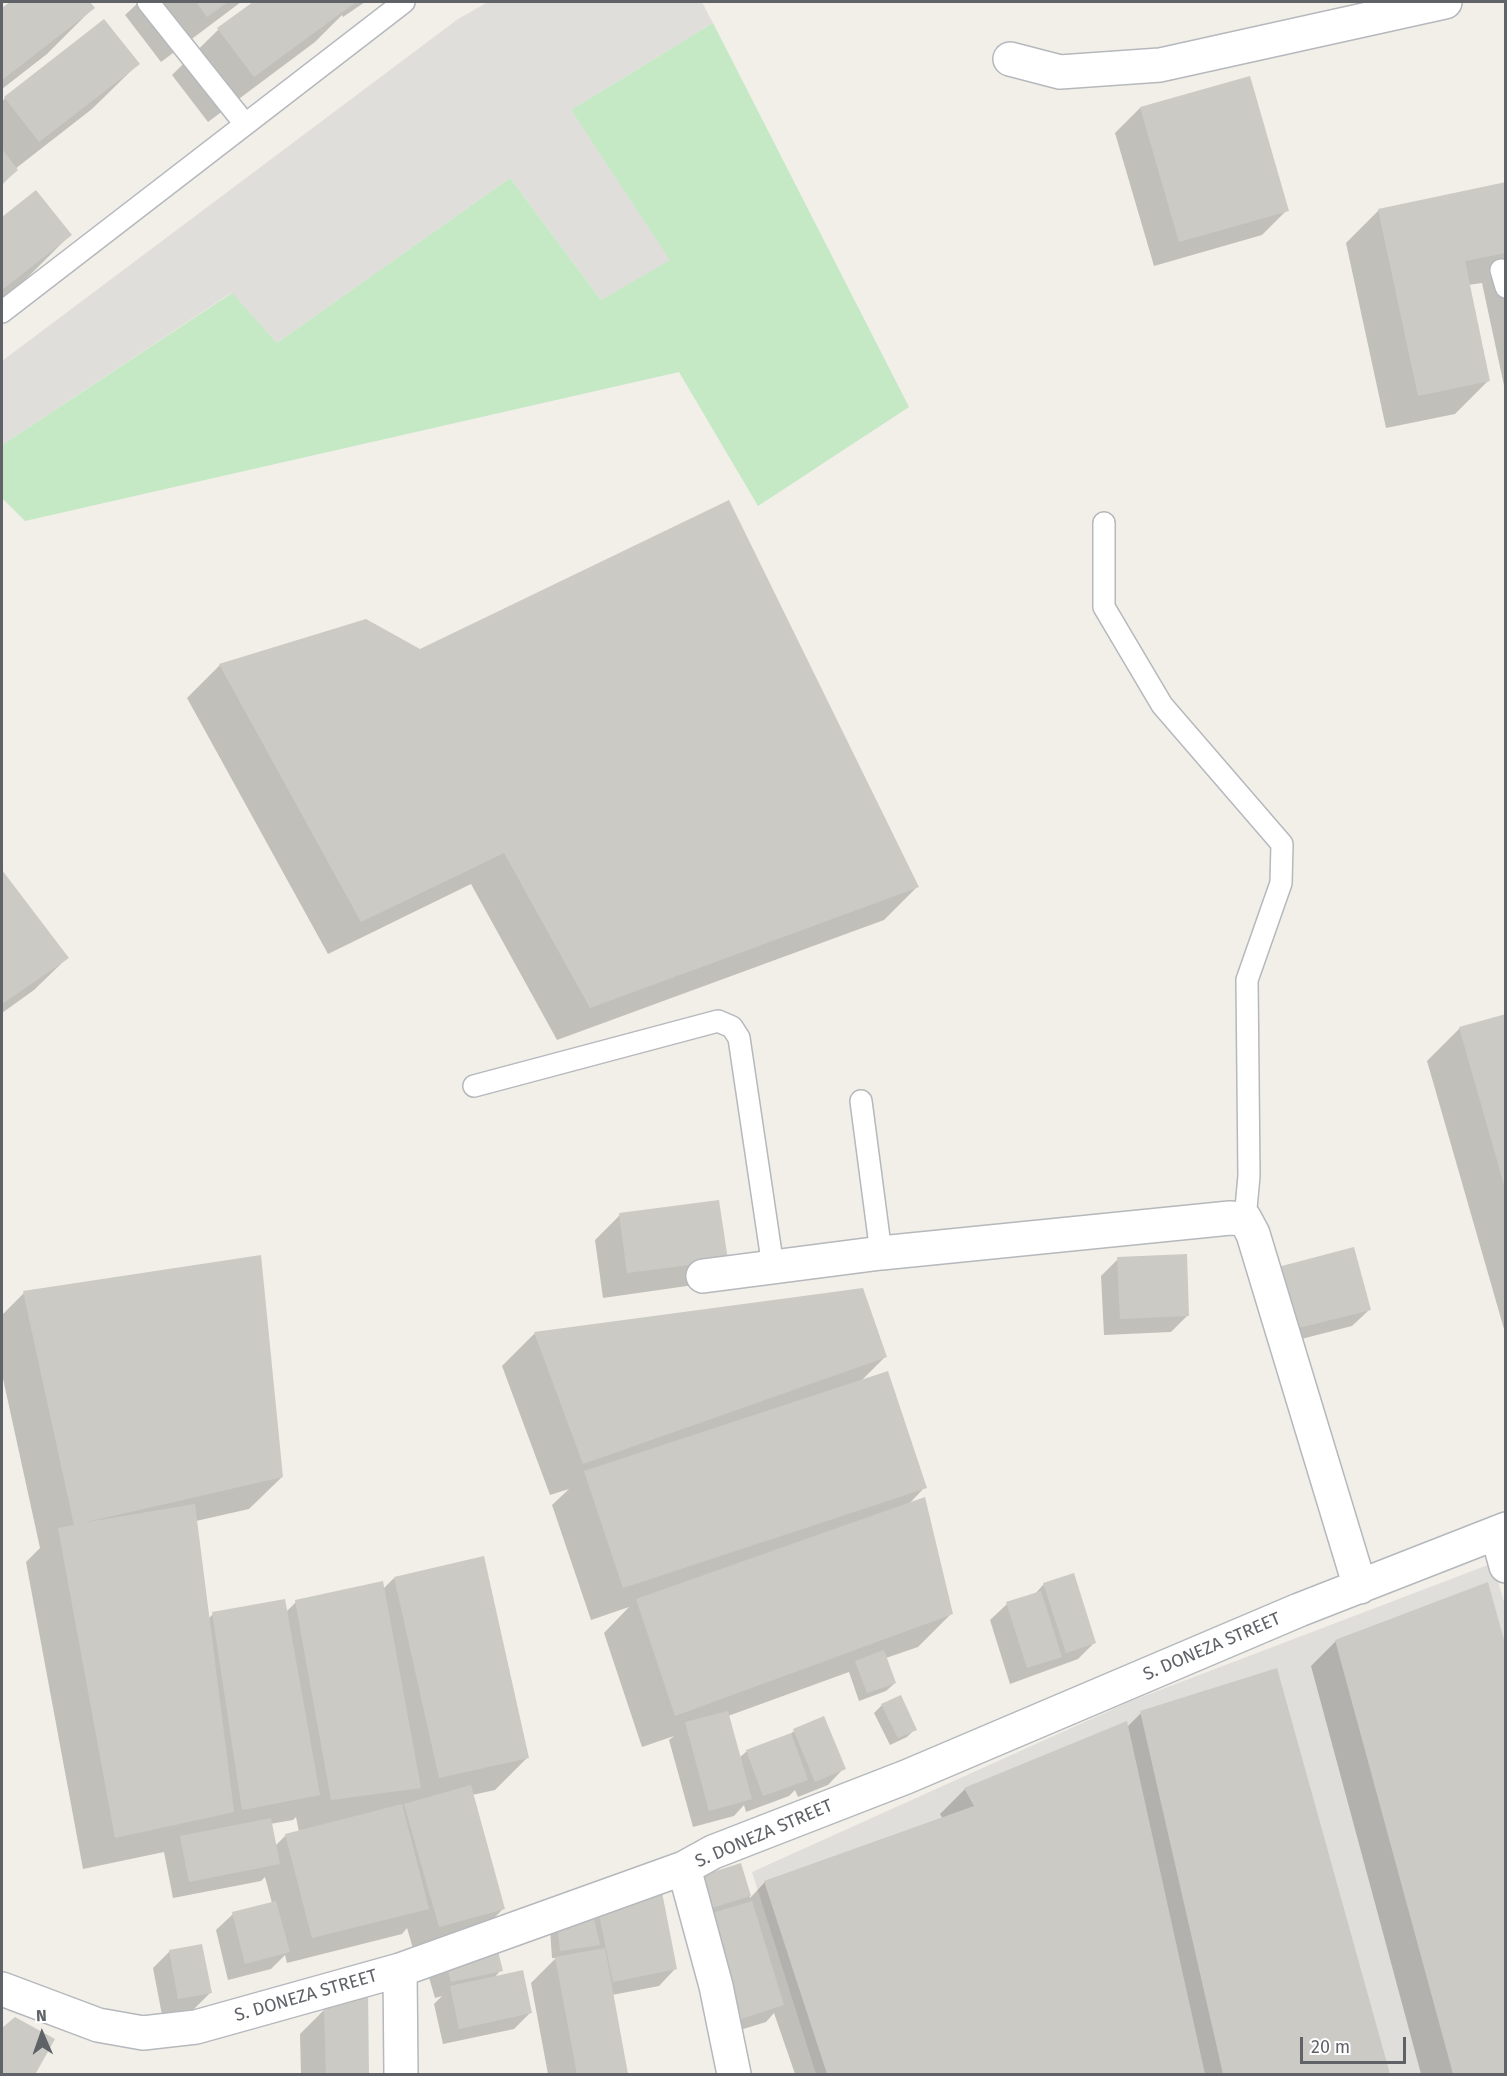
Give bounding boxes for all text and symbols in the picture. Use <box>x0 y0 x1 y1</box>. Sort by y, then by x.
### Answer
street label: S. DONEZA STREET <box>1140 1608 1284 1686</box>
street label: S. DONEZA STREET <box>692 1795 836 1873</box>
street label: S. DONEZA STREET <box>232 1965 380 2027</box>
north arrow <box>12 2004 72 2064</box>
text: N <box>36 2006 47 2025</box>
scale bar <box>1303 2025 1410 2063</box>
text: 20 m <box>1311 2036 1350 2058</box>

